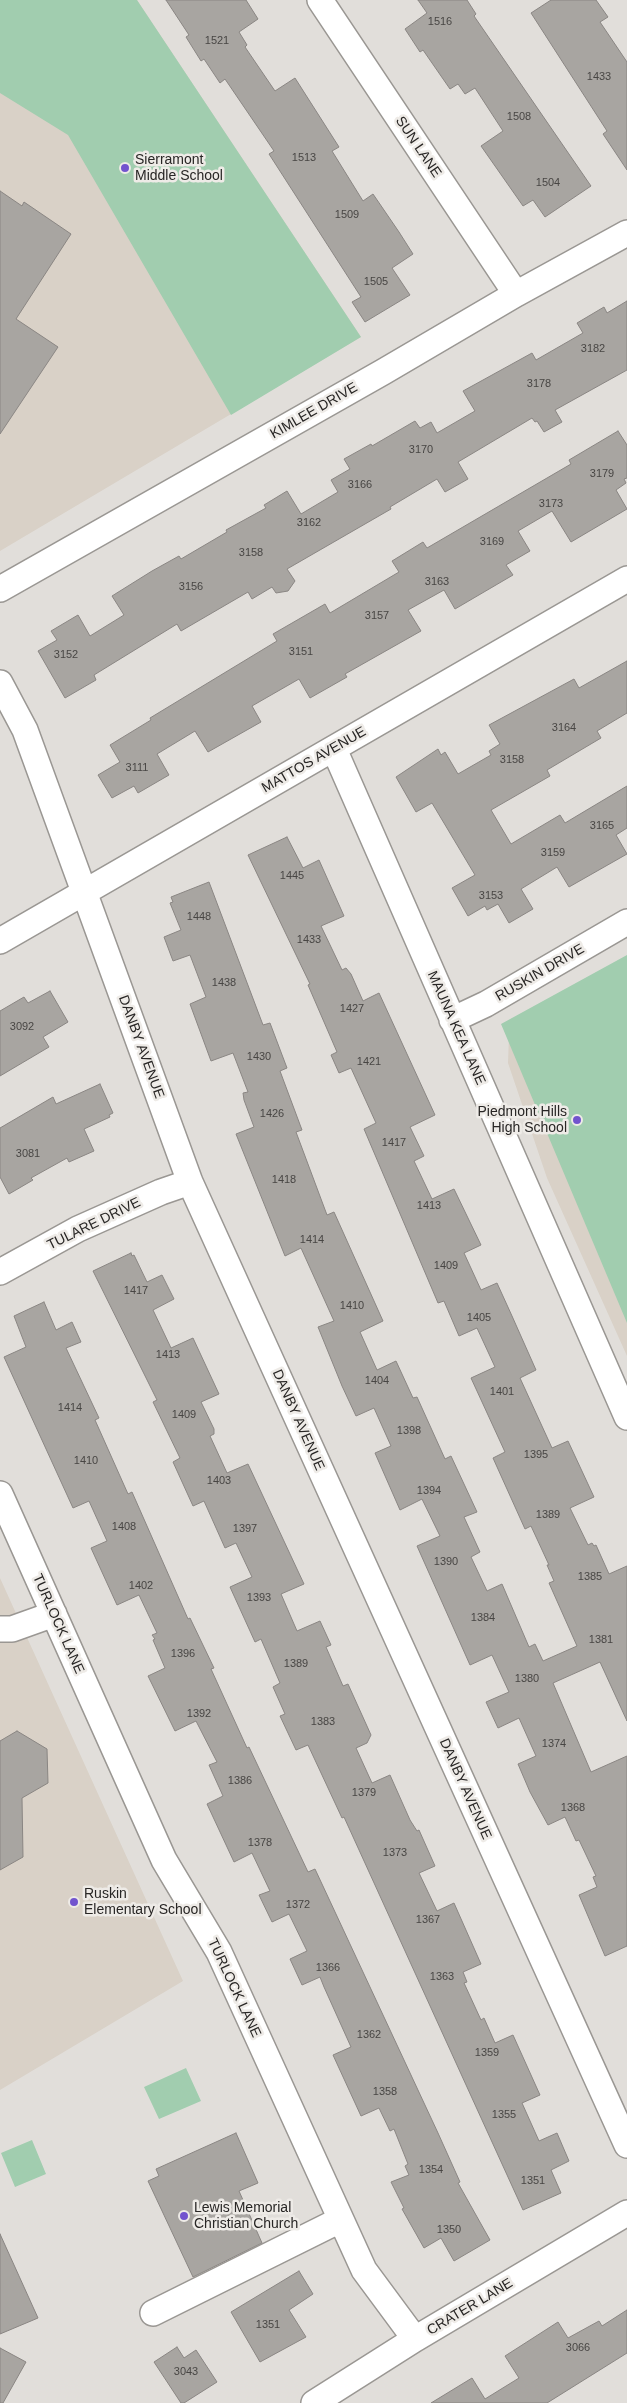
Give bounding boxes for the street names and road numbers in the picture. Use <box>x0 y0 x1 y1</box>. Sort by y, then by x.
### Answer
street label: SUN LANE <box>391 113 445 181</box>
street label: KIMLEE DRIVE <box>267 379 361 443</box>
street label: MATTOS AVENUE <box>259 723 369 797</box>
street label: RUSKIN DRIVE <box>493 941 587 1005</box>
street label: MAUNA KEA LANE <box>423 968 489 1088</box>
street label: DANBY AVENUE <box>115 993 167 1101</box>
street label: TULARE DRIVE <box>45 1194 143 1254</box>
street label: DANBY AVENUE <box>268 1367 328 1473</box>
street label: TURLOCK LANE <box>28 1572 88 1676</box>
street label: DANBY AVENUE <box>435 1736 495 1842</box>
street label: TURLOCK LANE <box>204 1936 264 2040</box>
street label: CRATER LANE <box>424 2275 516 2339</box>

